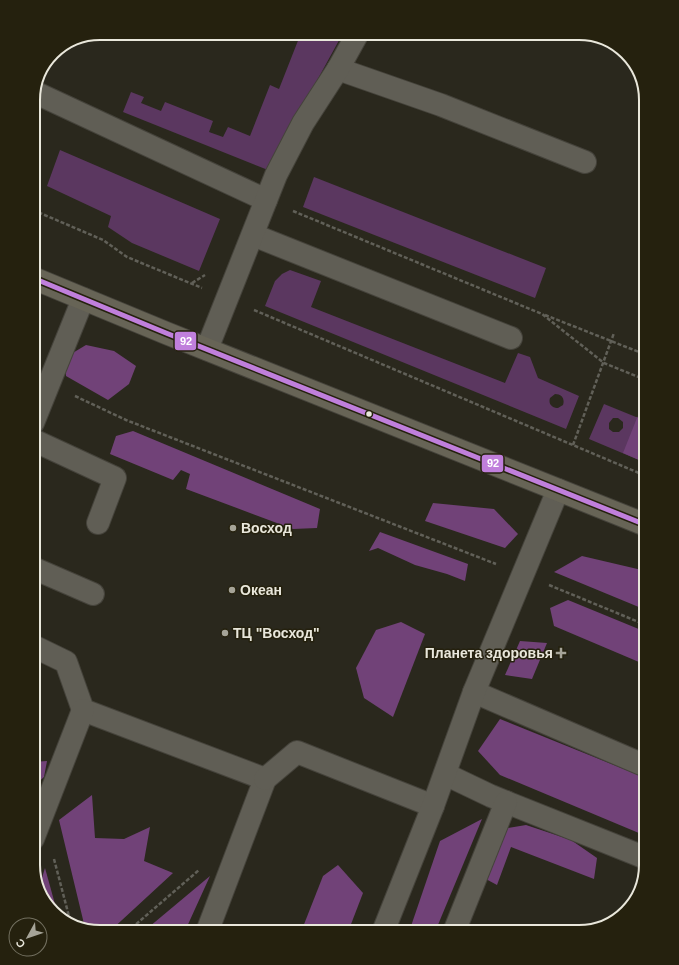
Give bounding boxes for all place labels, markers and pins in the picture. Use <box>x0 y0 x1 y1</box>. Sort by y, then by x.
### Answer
unlabelled marker <box>364 409 374 419</box>
place label: Восход <box>241 520 292 536</box>
marker: Восход <box>228 523 238 533</box>
place label: Океан <box>240 582 282 598</box>
marker: Океан <box>227 585 237 595</box>
place label: ТЦ "Восход" <box>233 625 320 641</box>
marker: ТЦ "Восход" <box>220 628 230 638</box>
place label: Планета здоровья <box>425 645 553 661</box>
marker: Планета здоровья <box>556 648 566 658</box>

